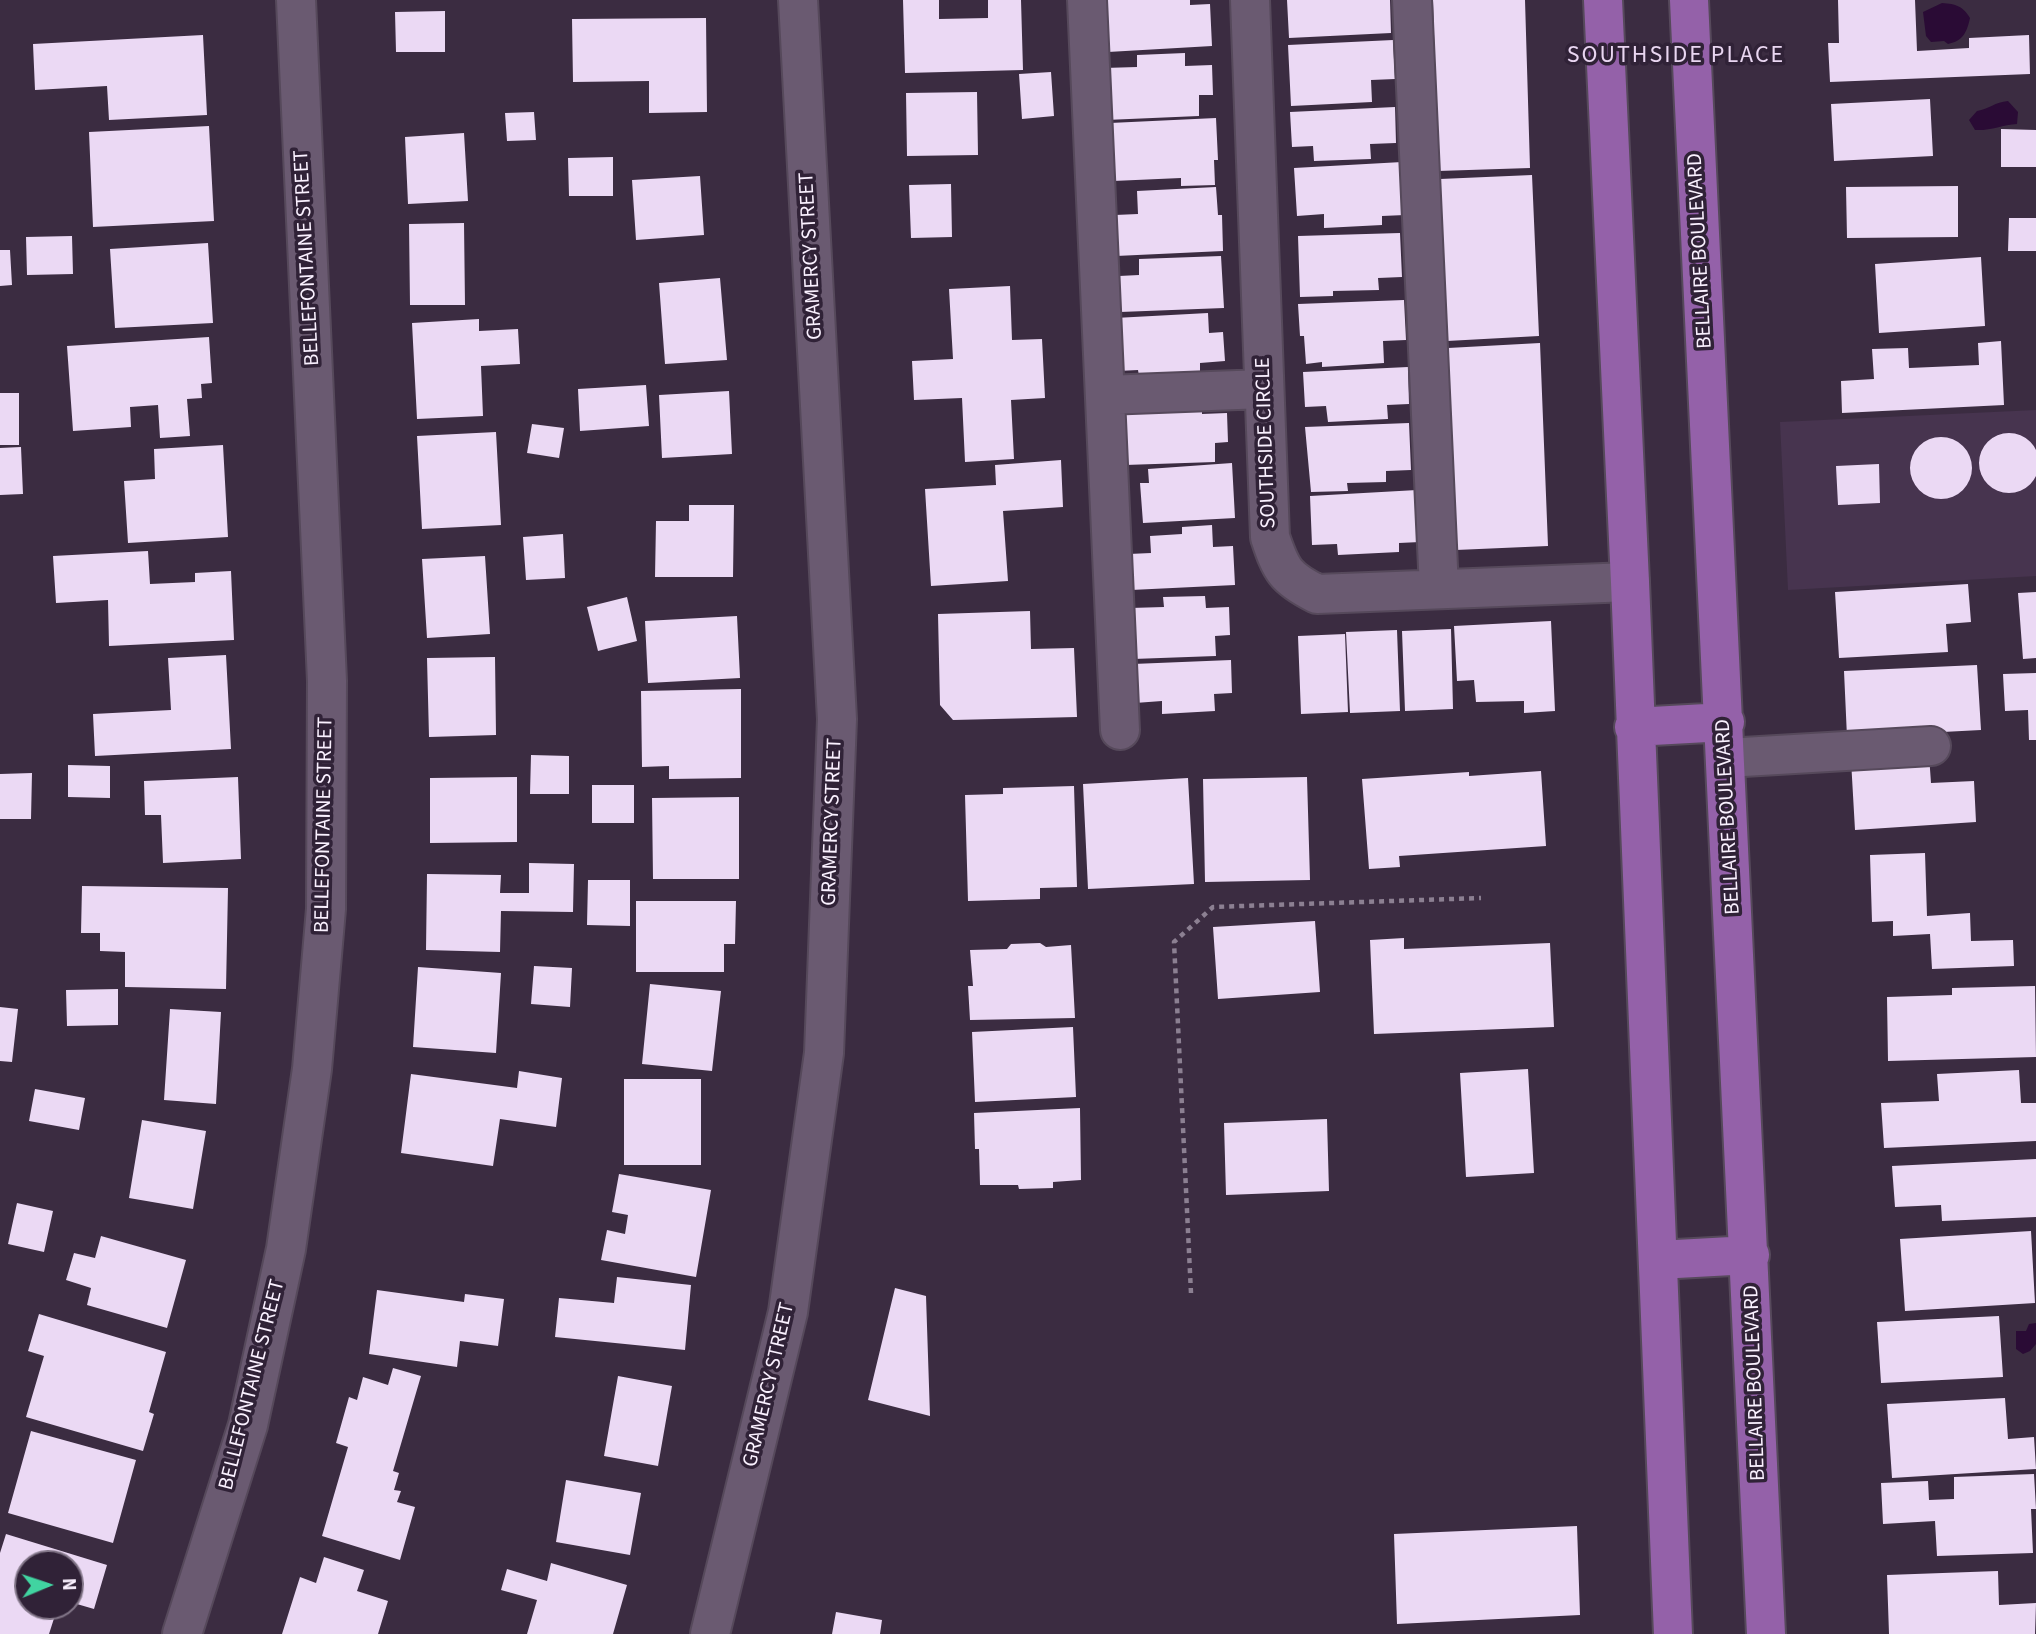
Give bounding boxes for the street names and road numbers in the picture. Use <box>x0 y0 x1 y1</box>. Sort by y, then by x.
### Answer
street label: BELLEFONTAINE STREET <box>290 149 326 367</box>
street label: BELLAIRE BOULEVARD <box>1683 153 1719 349</box>
street label: GRAMERCY STREET <box>795 171 829 341</box>
street label: SOUTHSIDE CIRCLE <box>1251 357 1283 529</box>
street label: BELLEFONTAINE STREET <box>311 717 339 933</box>
street label: BELLAIRE BOULEVARD <box>1711 719 1747 915</box>
street label: GRAMERCY STREET <box>817 738 849 906</box>
street label: BELLEFONTAINE STREET <box>215 1277 291 1493</box>
street label: BELLAIRE BOULEVARD <box>1740 1285 1772 1481</box>
street label: GRAMERCY STREET <box>739 1300 801 1470</box>

